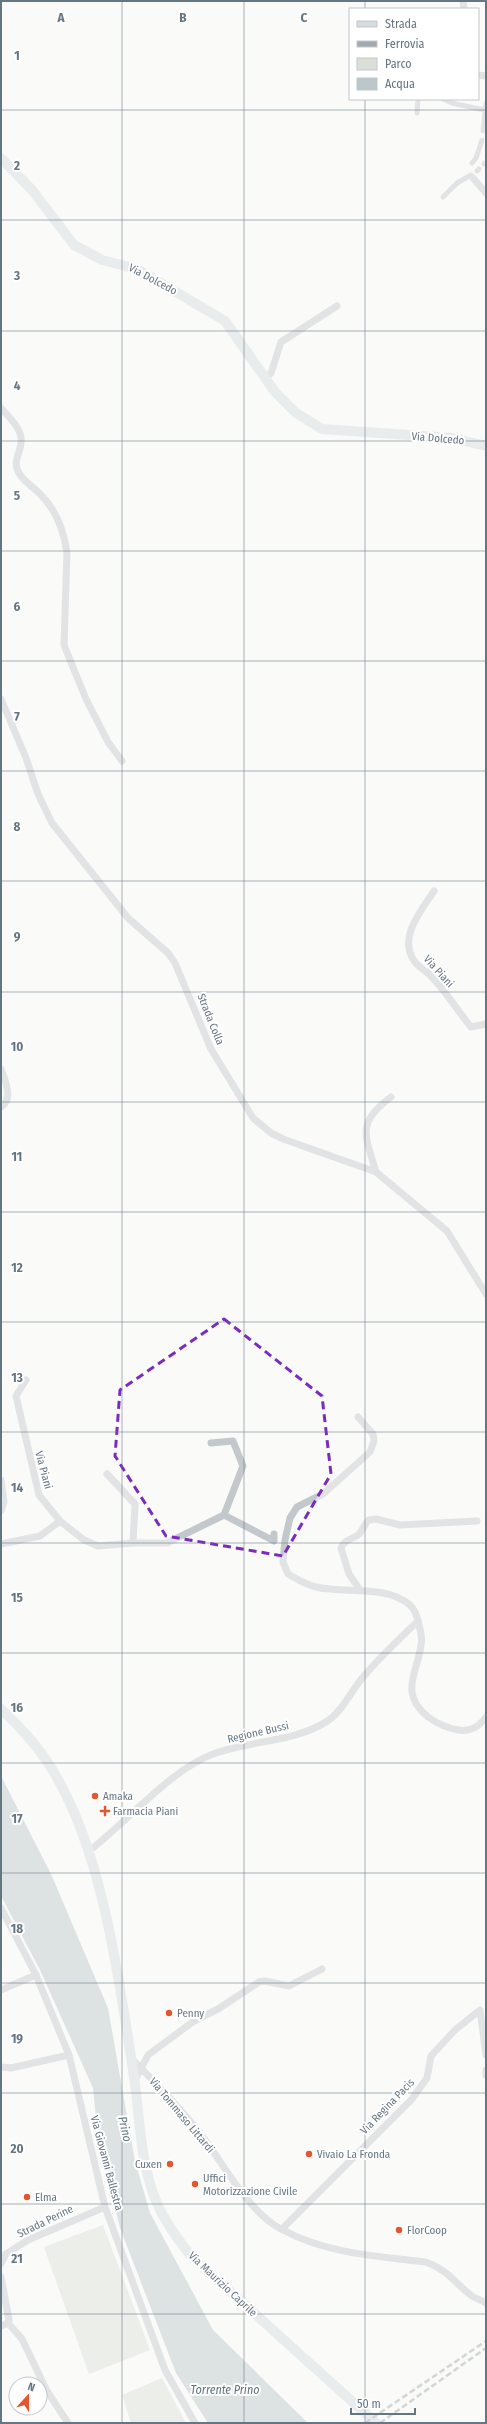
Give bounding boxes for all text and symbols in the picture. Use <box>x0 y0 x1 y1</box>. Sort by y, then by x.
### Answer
legend <box>349 8 479 100</box>
text: A <box>56 10 65 25</box>
text: B <box>179 10 187 25</box>
text: C <box>301 10 308 25</box>
text: Strada <box>385 17 417 31</box>
text: Ferrovia <box>385 37 424 51</box>
text: 1 <box>14 48 20 63</box>
text: Parco <box>385 57 412 71</box>
text: Acqua <box>385 77 415 91</box>
text: 2 <box>13 158 20 173</box>
street label: Via Dolcedo <box>126 261 179 298</box>
text: 3 <box>13 268 20 283</box>
text: 4 <box>14 378 21 393</box>
street label: Via Dolcedo <box>411 430 465 447</box>
text: 5 <box>14 488 20 503</box>
text: 6 <box>14 599 21 614</box>
text: 7 <box>14 709 20 724</box>
text: 8 <box>14 819 21 834</box>
text: 9 <box>14 929 21 944</box>
street label: Via Piani <box>421 953 457 990</box>
street label: Strada Colla <box>194 992 227 1047</box>
text: 10 <box>11 1039 23 1054</box>
text: 11 <box>12 1149 22 1164</box>
text: 12 <box>11 1260 23 1275</box>
text: 13 <box>11 1370 23 1385</box>
street label: Via Piani <box>32 1450 55 1491</box>
text: 14 <box>11 1480 23 1495</box>
text: 15 <box>11 1590 23 1605</box>
text: 16 <box>11 1700 23 1715</box>
street label: Regione Bussi <box>226 1719 290 1746</box>
place label: Amaka <box>103 1790 133 1803</box>
marker: Amaka <box>90 1791 100 1801</box>
place label: Farmacia Piani <box>113 1805 178 1818</box>
marker: Farmacia Piani <box>100 1806 110 1816</box>
text: 17 <box>11 1811 23 1826</box>
text: 18 <box>11 1921 23 1936</box>
place label: Penny <box>177 2007 204 2020</box>
marker: Penny <box>164 2008 174 2018</box>
text: 19 <box>11 2031 23 2046</box>
street label: Via Tommaso Littardi <box>146 2075 217 2156</box>
street label: Via Regina Pacis <box>358 2076 417 2137</box>
street label: Via Giovanni Ballestra <box>88 2114 125 2212</box>
water label: Prino <box>115 2115 135 2143</box>
text: 20 <box>9 2141 24 2156</box>
place label: Vivaio La Fronda <box>317 2148 390 2161</box>
marker: Vivaio La Fronda <box>304 2149 314 2159</box>
place label: Cuxen <box>135 2158 162 2171</box>
marker: Cuxen <box>165 2159 175 2169</box>
place label: Uffici Motorizzazione Civile <box>203 2172 297 2198</box>
marker: Uffici Motorizzazione Civile <box>190 2179 200 2189</box>
place label: Elma <box>35 2191 57 2204</box>
marker: Elma <box>22 2192 32 2202</box>
street label: Strada Perine <box>15 2202 75 2241</box>
place label: FlorCoop <box>407 2224 447 2237</box>
marker: FlorCoop <box>394 2225 404 2235</box>
street label: Via Maurizio Caprile <box>186 2249 260 2319</box>
text: 21 <box>10 2251 23 2266</box>
north arrow <box>8 2376 48 2416</box>
text: N <box>26 2380 37 2394</box>
water label: Torrente Prino <box>191 2383 259 2397</box>
scale bar <box>351 2390 415 2416</box>
text: 50 m <box>357 2397 381 2411</box>

